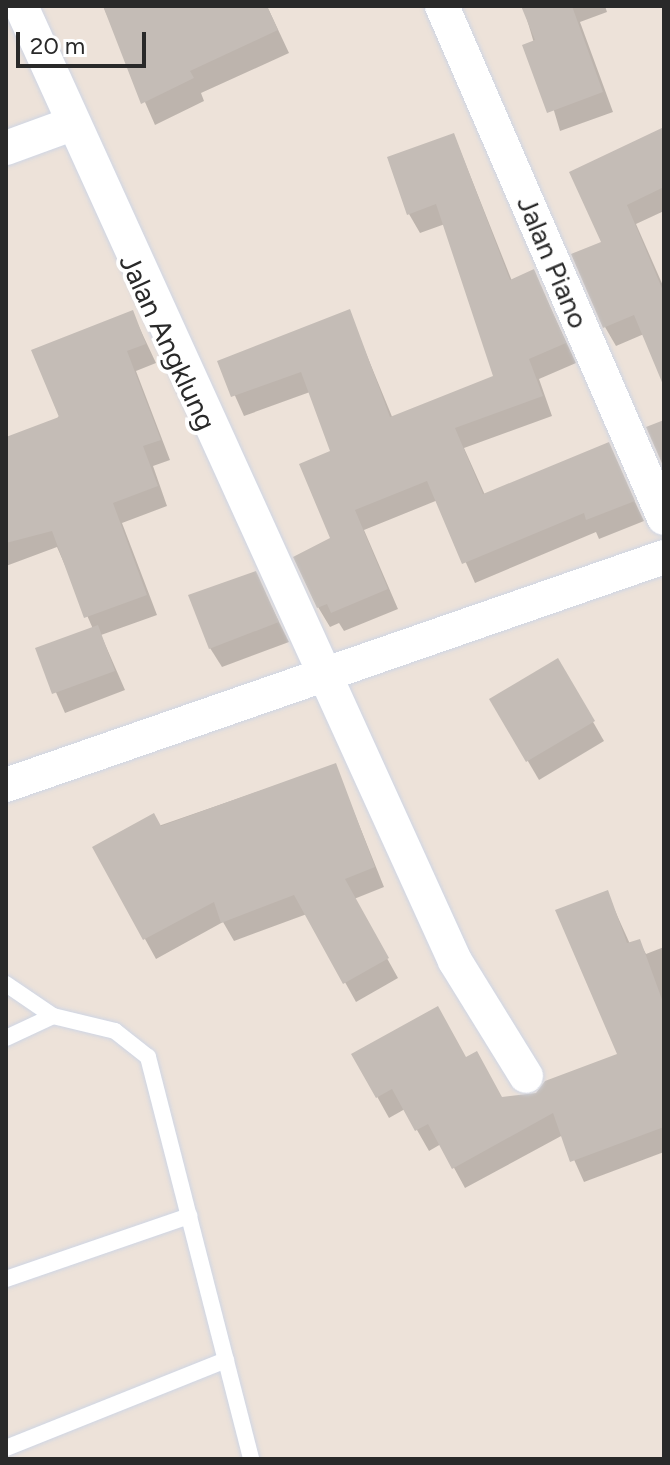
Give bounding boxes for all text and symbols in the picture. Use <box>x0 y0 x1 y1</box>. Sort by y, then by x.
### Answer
scale bar <box>20 16 150 66</box>
text: 20 m <box>30 31 85 60</box>
street label: Jalan Piano <box>510 191 596 333</box>
street label: Jalan Angklung <box>113 249 223 435</box>

